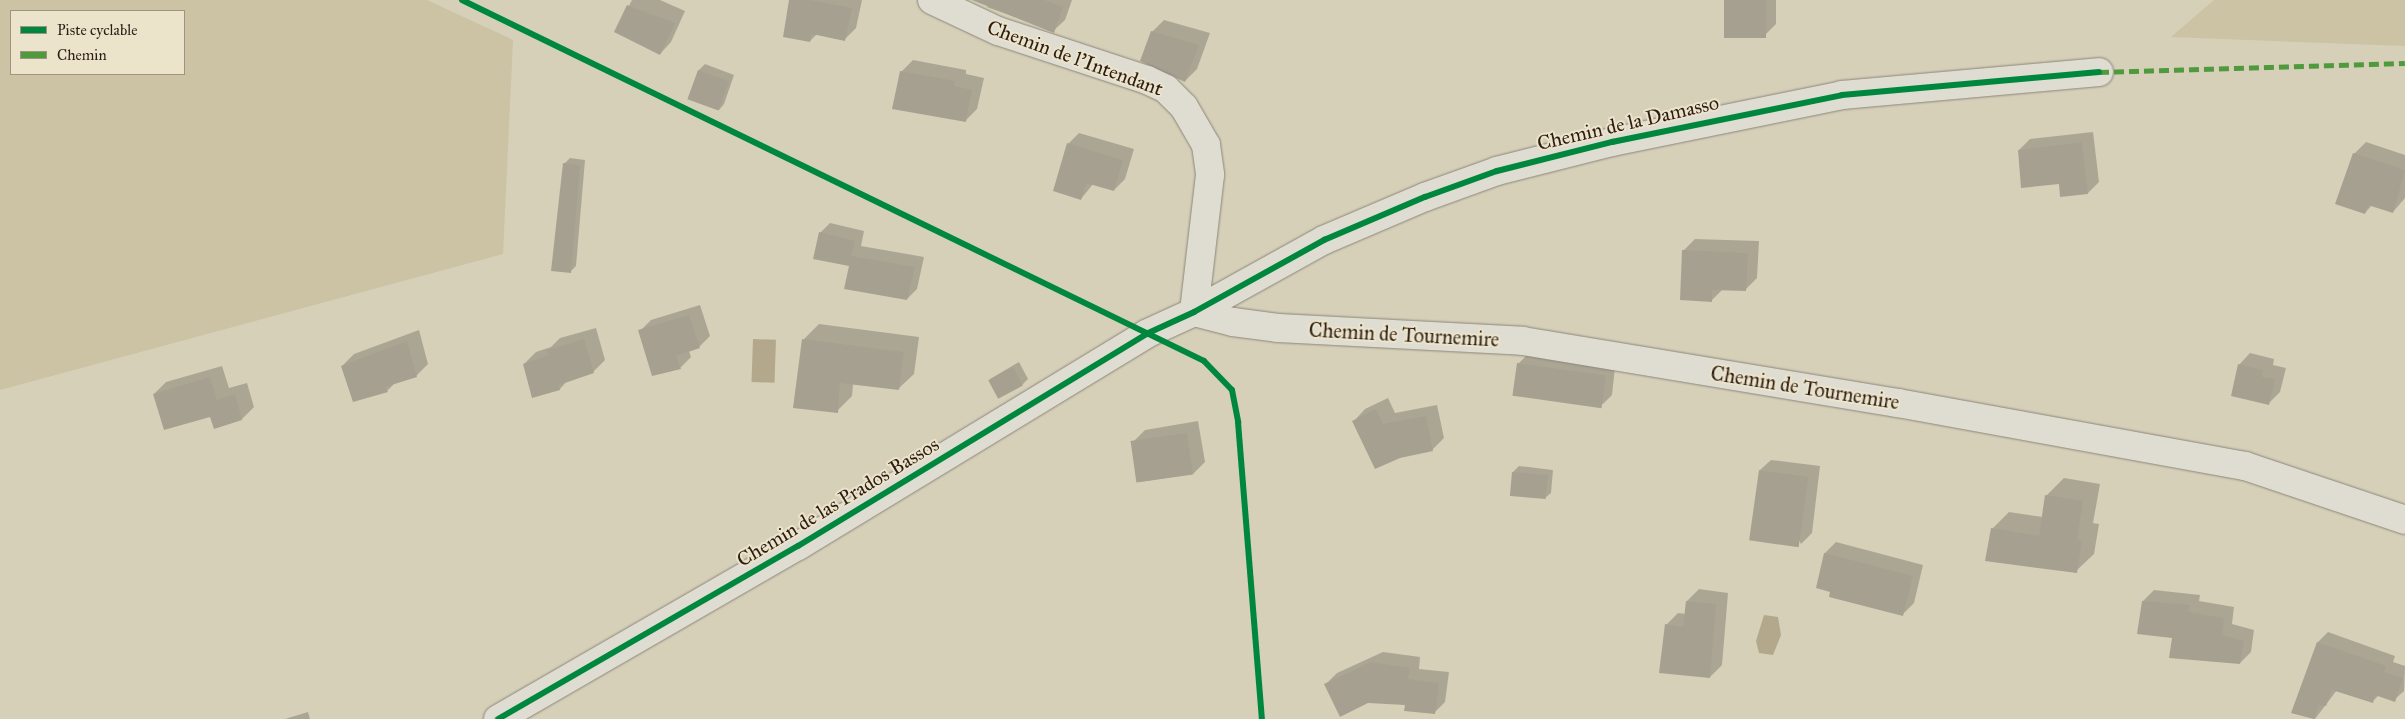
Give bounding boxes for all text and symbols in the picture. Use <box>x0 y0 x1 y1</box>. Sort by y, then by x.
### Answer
legend <box>10 10 185 75</box>
street label: Chemin de l'Intendant <box>984 15 1166 101</box>
text: Piste cyclable <box>57 21 137 39</box>
text: Chemin <box>57 46 107 64</box>
street label: Chemin de la Damasso <box>1535 90 1721 156</box>
street label: Chemin de Tournemire <box>1308 318 1500 352</box>
street label: Chemin de Tournemire <box>1709 361 1901 415</box>
street label: Chemin de las Prados Bassos <box>733 432 943 572</box>

